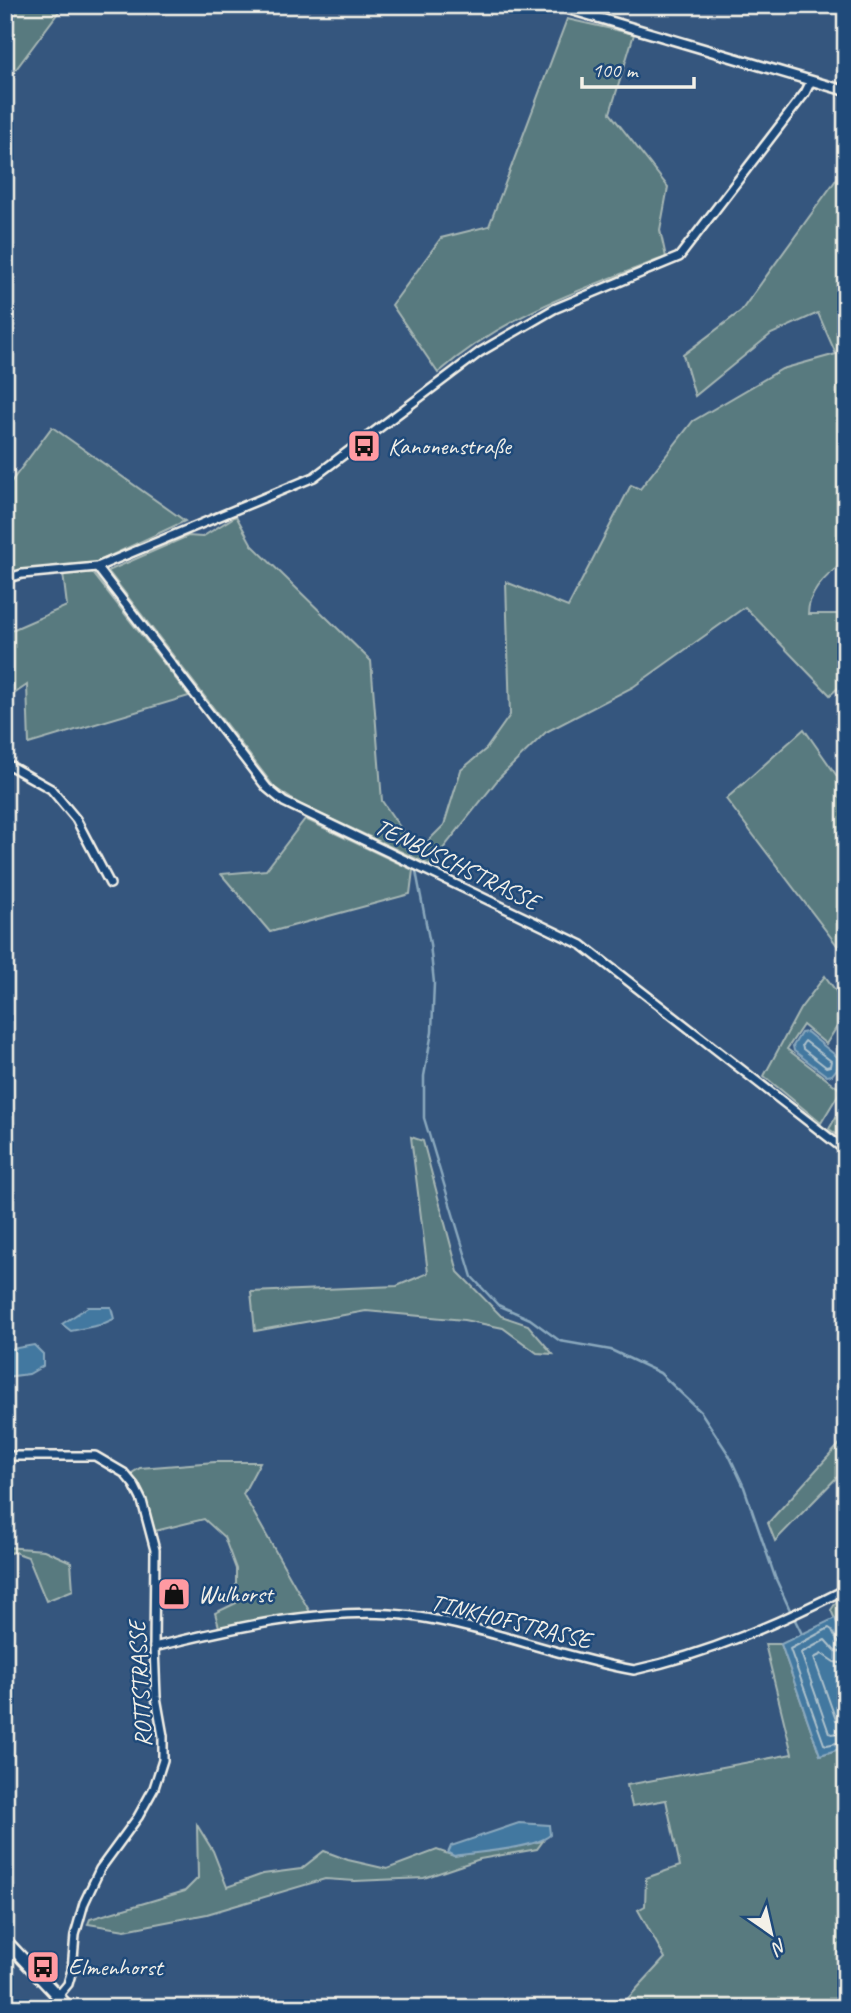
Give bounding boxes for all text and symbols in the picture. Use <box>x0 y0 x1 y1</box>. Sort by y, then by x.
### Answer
scale bar <box>582 46 694 90</box>
text: 100 m <box>592 57 639 83</box>
bus stop icon: Kanonenstraße <box>345 427 383 465</box>
place label: Kanonenstraße <box>388 431 513 461</box>
street label: TENBUSCHSTRASSE <box>370 811 547 918</box>
shop icon: Wulhorst <box>155 1575 193 1613</box>
place label: Wulhorst <box>198 1579 275 1609</box>
street label: TINKHOFSTRASSE <box>428 1587 597 1656</box>
street label: ROTTSTRASSE <box>122 1617 158 1748</box>
north arrow <box>736 1898 806 1968</box>
text: N <box>766 1933 792 1961</box>
bus stop icon: Elmenhorst <box>24 1948 62 1986</box>
place label: Elmenhorst <box>68 1952 164 1982</box>

